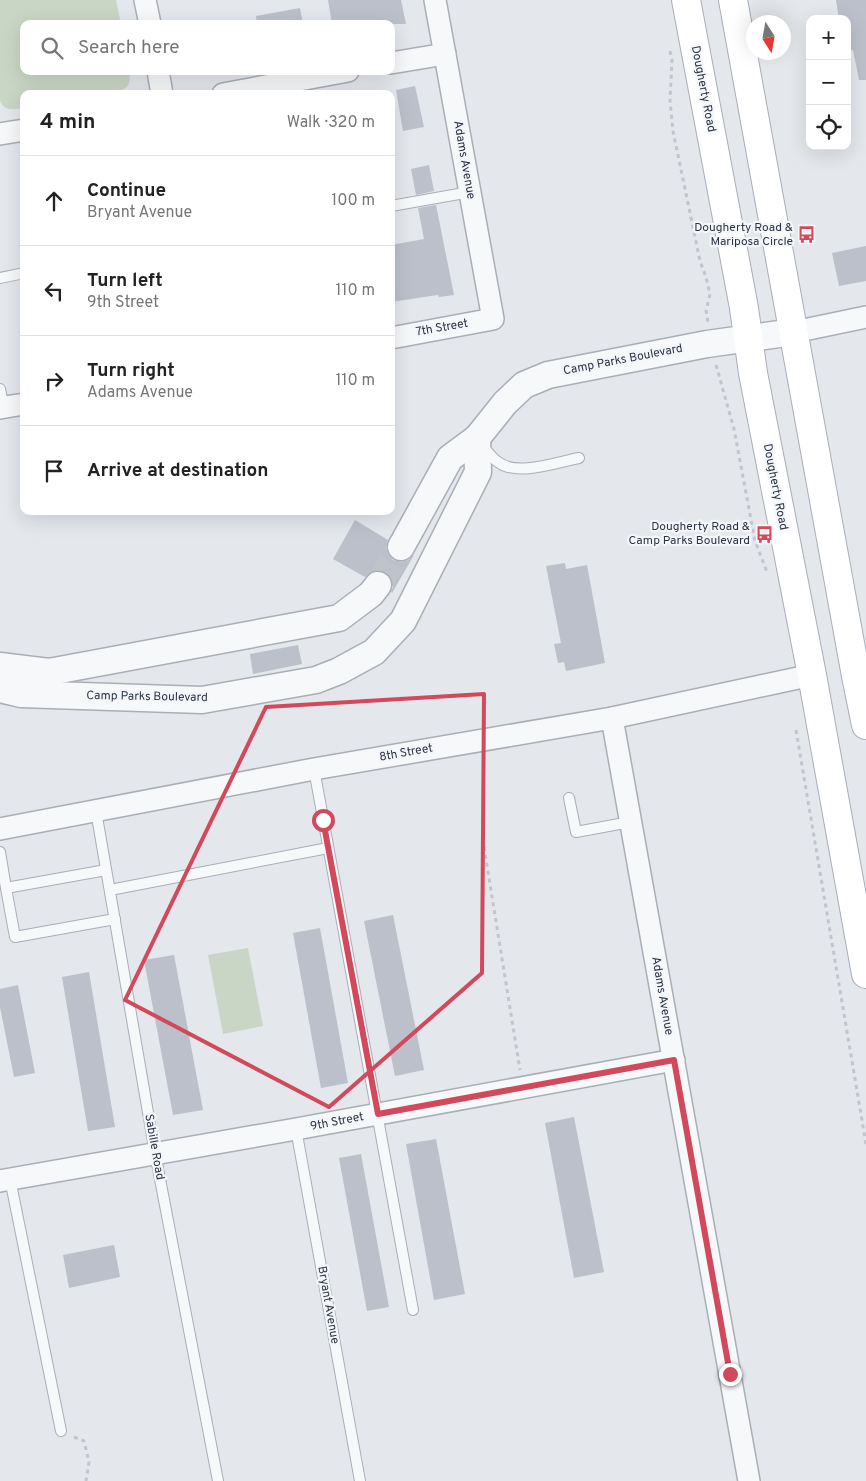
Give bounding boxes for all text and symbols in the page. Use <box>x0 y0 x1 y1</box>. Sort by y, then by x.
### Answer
north arrow <box>746 15 791 60</box>
map controls <box>806 15 851 150</box>
button: + <box>806 15 851 60</box>
search box <box>20 20 395 75</box>
icon: search <box>38 34 66 62</box>
text: Search here <box>78 36 180 60</box>
street label: Dougherty Road <box>687 44 719 134</box>
button: − <box>806 60 851 105</box>
button: locate <box>806 105 851 150</box>
text: 4 min <box>40 109 96 136</box>
text: Walk · 320 m <box>287 113 375 133</box>
street label: Adams Avenue <box>449 119 479 201</box>
text: Continue <box>87 179 166 203</box>
icon: ahead <box>40 187 68 215</box>
text: 100 m <box>331 191 375 211</box>
text: Bryant Avenue <box>87 203 192 223</box>
place label: Dougherty Road & Mariposa Circle <box>694 220 793 250</box>
bus stop icon: Dougherty Road & Mariposa Circle <box>797 225 817 245</box>
text: Turn left <box>87 269 163 293</box>
icon: left <box>40 277 68 305</box>
text: 110 m <box>335 281 375 301</box>
text: 9th Street <box>87 293 159 313</box>
street label: 7th Street <box>415 316 469 340</box>
street label: Camp Parks Boulevard <box>562 341 684 379</box>
text: Turn right <box>87 359 175 383</box>
icon: right <box>40 367 68 395</box>
text: 110 m <box>335 371 375 391</box>
text: Adams Avenue <box>87 383 193 403</box>
street label: Dougherty Road <box>759 442 791 532</box>
icon: arrive <box>40 457 68 485</box>
text: Arrive at destination <box>87 459 268 483</box>
place label: Dougherty Road & Camp Parks Boulevard <box>629 519 750 549</box>
bus stop icon: Dougherty Road & Camp Parks Boulevard <box>754 524 774 544</box>
street label: Camp Parks Boulevard <box>86 688 208 706</box>
street label: 8th Street <box>378 740 434 766</box>
route start <box>312 809 335 832</box>
street label: Adams Avenue <box>647 955 677 1037</box>
street label: 9th Street <box>309 1109 365 1135</box>
street label: Sabille Road <box>140 1113 168 1181</box>
street label: Bryant Avenue <box>313 1265 343 1345</box>
route end <box>719 1363 742 1386</box>

